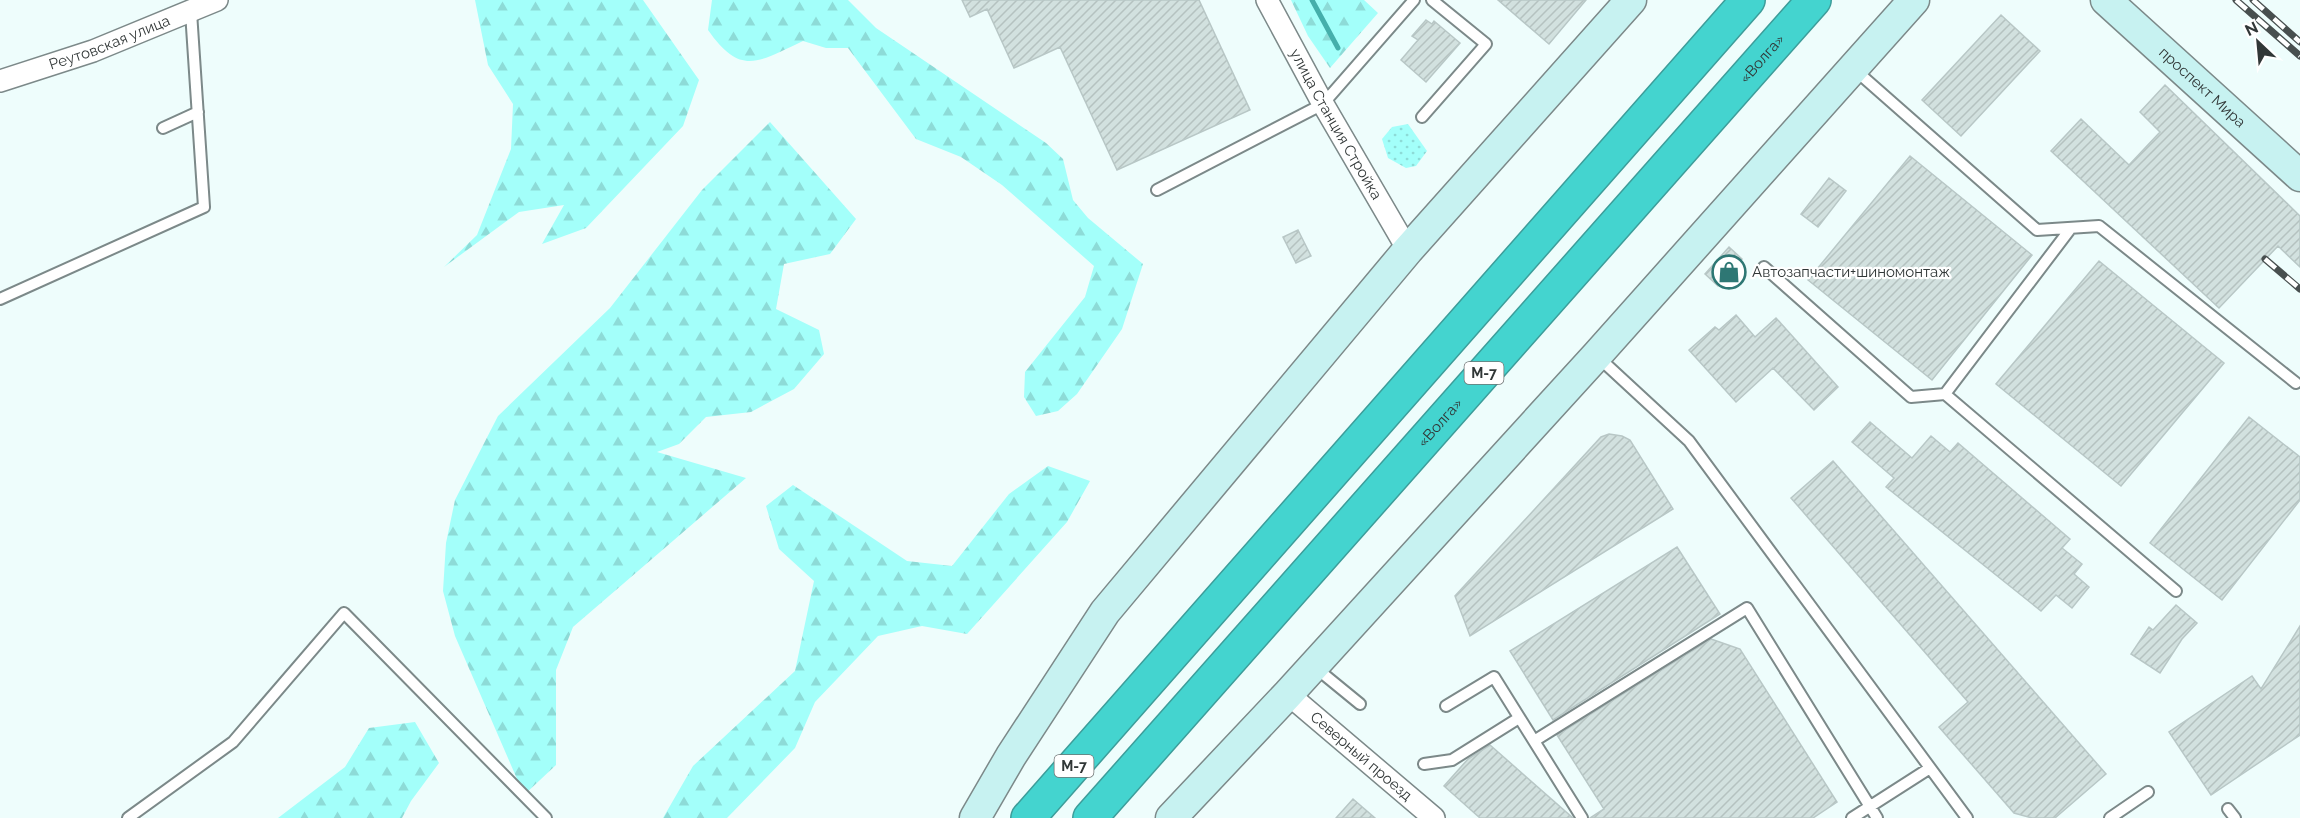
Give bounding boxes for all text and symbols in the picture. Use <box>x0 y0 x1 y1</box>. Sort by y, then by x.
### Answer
street label: Реутовская улица <box>47 11 173 74</box>
north arrow <box>2228 12 2288 72</box>
text: N <box>2242 18 2261 40</box>
street label: «Волга» <box>1736 31 1788 87</box>
street label: проспект Мира <box>2155 44 2249 131</box>
street label: улица Станция Стройка <box>1286 46 1386 203</box>
shop icon: Автозапчасти+шиномонтаж <box>1711 254 1747 290</box>
place label: Автозапчасти+шиномонтаж <box>1752 263 1950 281</box>
road number: М-7 <box>1464 362 1504 384</box>
street label: «Волга» <box>1414 395 1466 451</box>
street label: Северный проезд <box>1307 708 1416 805</box>
road number: М-7 <box>1054 755 1094 777</box>

